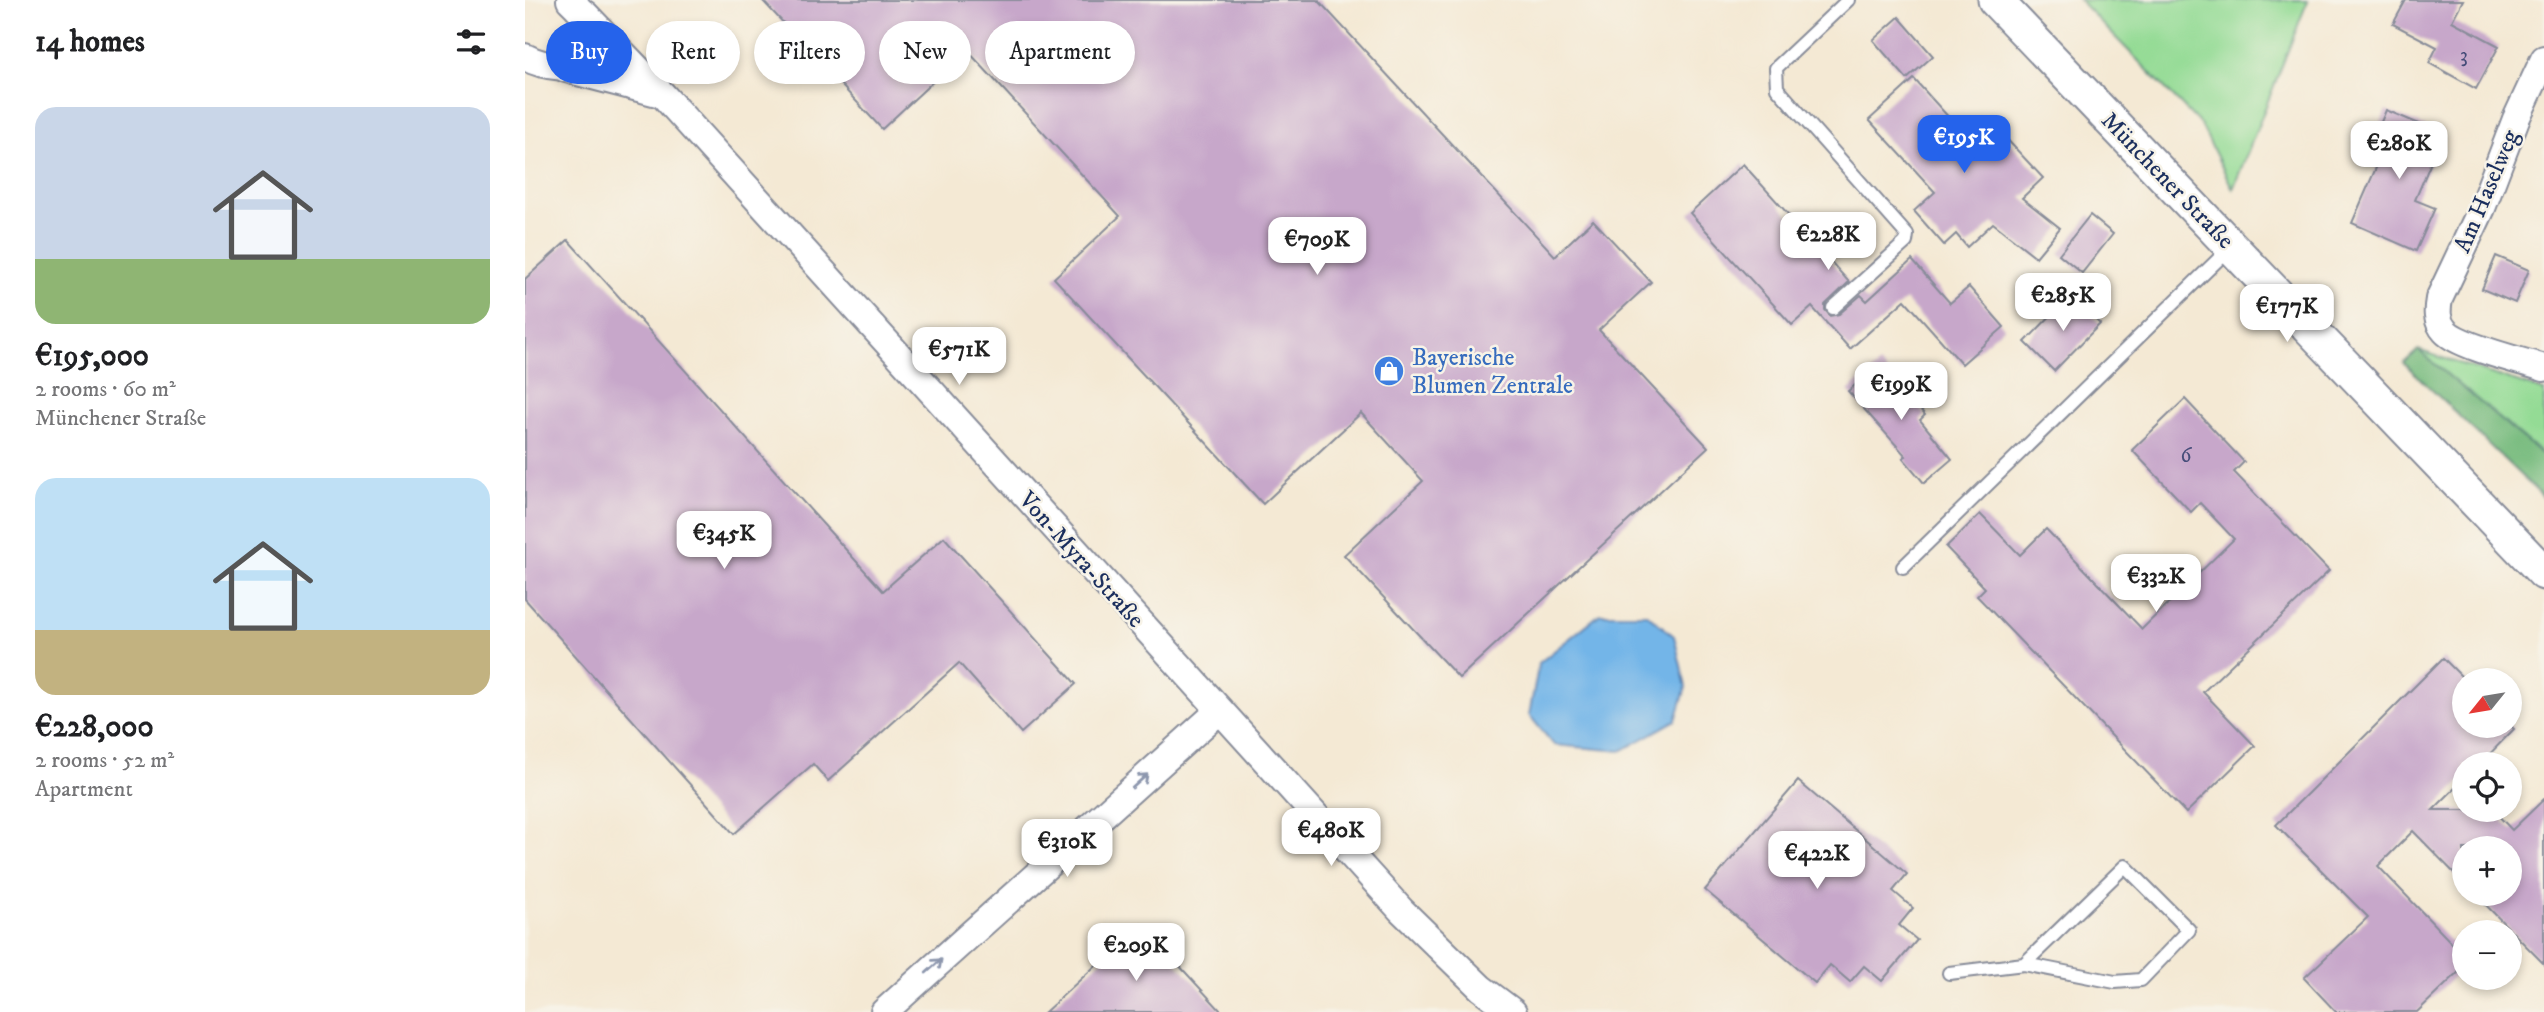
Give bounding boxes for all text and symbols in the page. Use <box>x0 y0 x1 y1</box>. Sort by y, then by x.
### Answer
chip: Buy <box>546 21 632 84</box>
chip: Rent <box>646 21 740 84</box>
chip: Filters <box>754 21 865 84</box>
chip: New <box>879 21 971 84</box>
chip: Apartment <box>985 21 1135 84</box>
icon: filters <box>452 23 490 61</box>
text: 14 homes <box>35 24 145 61</box>
house number: 3 <box>2460 43 2468 69</box>
street label: Münchener Straße <box>2094 106 2240 255</box>
pin: €195K <box>1915 116 2013 175</box>
pin: €280K <box>2350 122 2448 181</box>
text: €195K <box>1934 123 1994 152</box>
street label: Am Haselweg <box>2448 125 2526 257</box>
text: €280K <box>2367 129 2431 158</box>
icon: home <box>200 152 326 278</box>
pin: €228K <box>1779 212 1877 272</box>
pin: €709K <box>1268 218 1366 277</box>
text: €228K <box>1796 220 1860 249</box>
text: €709K <box>1284 225 1350 254</box>
pin: €285K <box>2014 274 2112 333</box>
text: €285K <box>2031 281 2095 310</box>
pin: €177K <box>2238 284 2336 344</box>
text: €177K <box>2256 292 2318 321</box>
pin: €571K <box>910 328 1008 387</box>
text: €571K <box>928 335 990 364</box>
text: €195,000 <box>35 338 149 375</box>
place label: Bayerische Blumen Zentrale <box>1412 343 1573 401</box>
shop icon: Bayerische Blumen Zentrale <box>1372 354 1406 388</box>
pin: €199K <box>1852 362 1950 422</box>
text: €199K <box>1871 370 1931 399</box>
text: 2 rooms · 60 m² <box>35 375 176 404</box>
text: Münchener Straße <box>35 404 206 433</box>
house number: 6 <box>2181 443 2193 469</box>
street label: Von-Myra-Straße <box>1011 484 1150 634</box>
pin: €345K <box>675 512 773 571</box>
text: €345K <box>693 519 755 548</box>
icon: home <box>200 523 326 649</box>
pin: €332K <box>2107 554 2205 614</box>
text: €332K <box>2127 562 2185 591</box>
north arrow <box>2452 668 2522 738</box>
map controls <box>2452 668 2522 990</box>
text: €228,000 <box>35 709 154 746</box>
text: 2 rooms · 52 m² <box>35 746 174 775</box>
button: locate <box>2452 752 2522 822</box>
one-way arrow <box>1131 773 1149 789</box>
text: Apartment <box>35 775 133 804</box>
pin: €480K <box>1282 808 1380 868</box>
text: €480K <box>1298 816 1364 845</box>
pin: €310K <box>1018 820 1116 879</box>
text: €310K <box>1038 827 1096 856</box>
pin: €422K <box>1768 832 1866 891</box>
button: + <box>2452 836 2522 906</box>
text: €422K <box>1784 839 1850 868</box>
button: − <box>2452 920 2522 990</box>
pin: €209K <box>1087 923 1185 983</box>
text: €209K <box>1104 931 1168 960</box>
one-way arrow <box>925 958 943 974</box>

